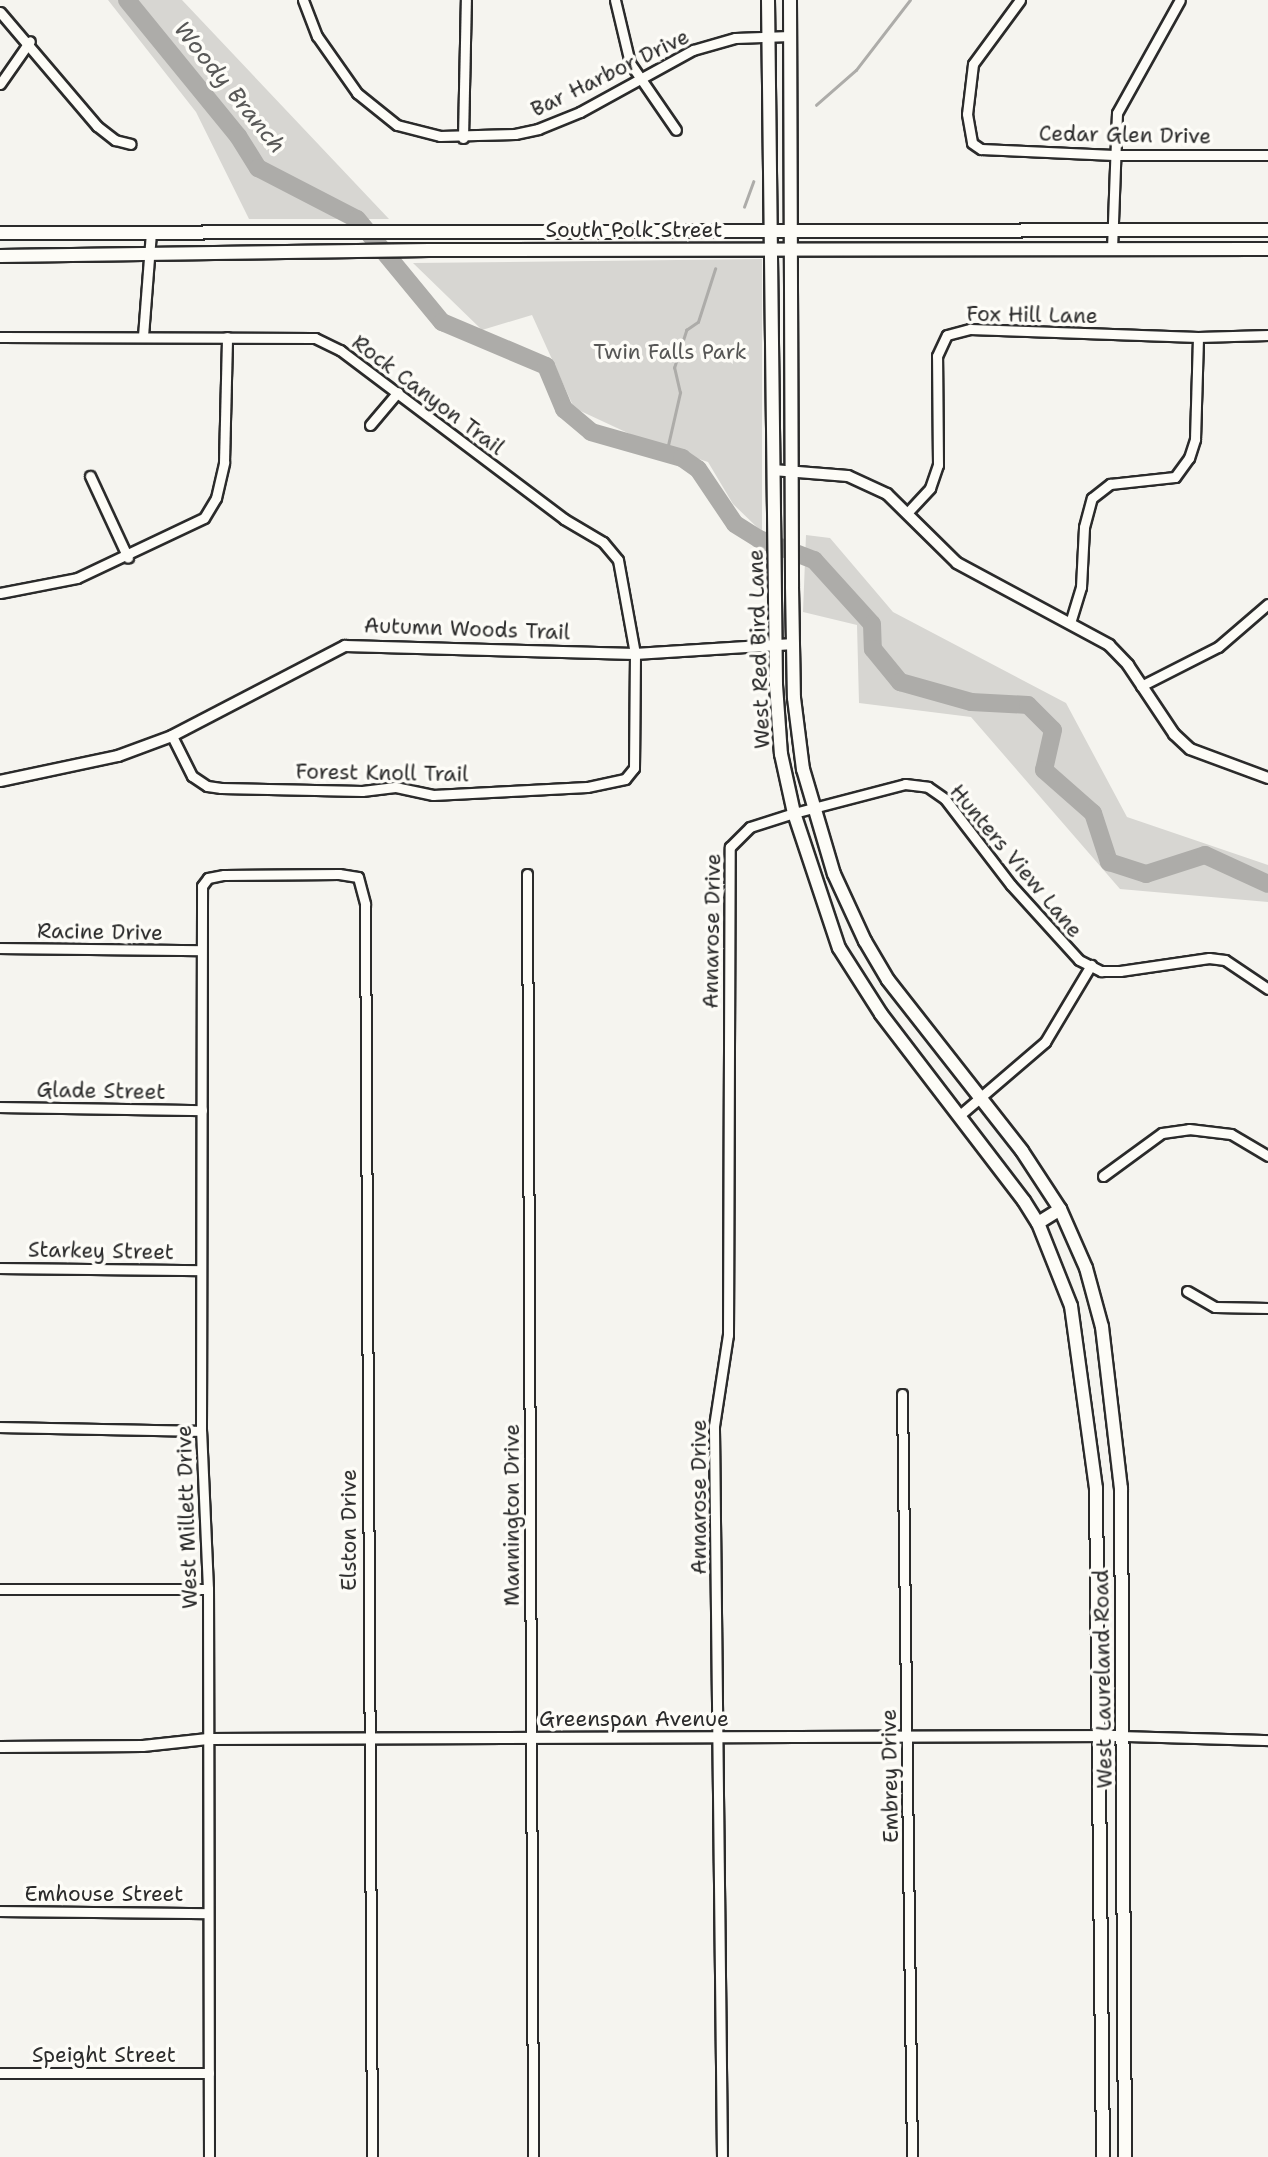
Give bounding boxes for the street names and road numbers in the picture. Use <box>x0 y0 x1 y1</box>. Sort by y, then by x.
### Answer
street label: Bar Harbor Drive <box>527 24 693 122</box>
street label: Cedar Glen Drive <box>1039 121 1211 149</box>
street label: South Polk Street <box>546 217 722 243</box>
street label: Fox Hill Lane <box>966 301 1098 329</box>
street label: Rock Canyon Trail <box>347 330 509 460</box>
street label: West Red Bird Lane <box>743 549 775 749</box>
street label: Autumn Woods Trail <box>363 613 571 645</box>
street label: Forest Knoll Trail <box>295 759 469 787</box>
street label: Hunters View Lane <box>945 779 1087 943</box>
street label: Annarose Drive <box>698 853 726 1009</box>
street label: Racine Drive <box>37 918 163 946</box>
street label: Glade Street <box>36 1077 166 1105</box>
street label: Starkey Street <box>28 1237 174 1265</box>
street label: Annarose Drive <box>686 1419 712 1575</box>
street label: Mannington Drive <box>499 1424 525 1606</box>
street label: West Millett Drive <box>171 1425 203 1609</box>
street label: Elston Drive <box>336 1469 362 1591</box>
street label: West Laureland Road <box>1088 1569 1118 1789</box>
street label: Greenspan Avenue <box>539 1706 729 1732</box>
street label: Embrey Drive <box>876 1709 904 1843</box>
street label: Emhouse Street <box>25 1881 183 1907</box>
street label: Speight Street <box>32 2042 176 2068</box>

